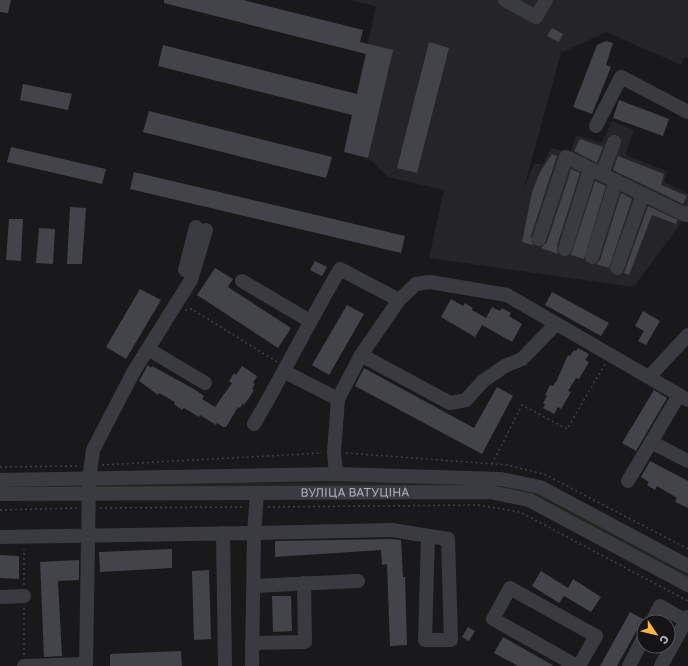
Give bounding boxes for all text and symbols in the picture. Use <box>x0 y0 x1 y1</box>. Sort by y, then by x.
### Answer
street label: ВУЛІЦА ВАТУЦІНА <box>301 484 409 500</box>
north arrow <box>636 614 676 654</box>
text: С <box>657 633 672 647</box>

